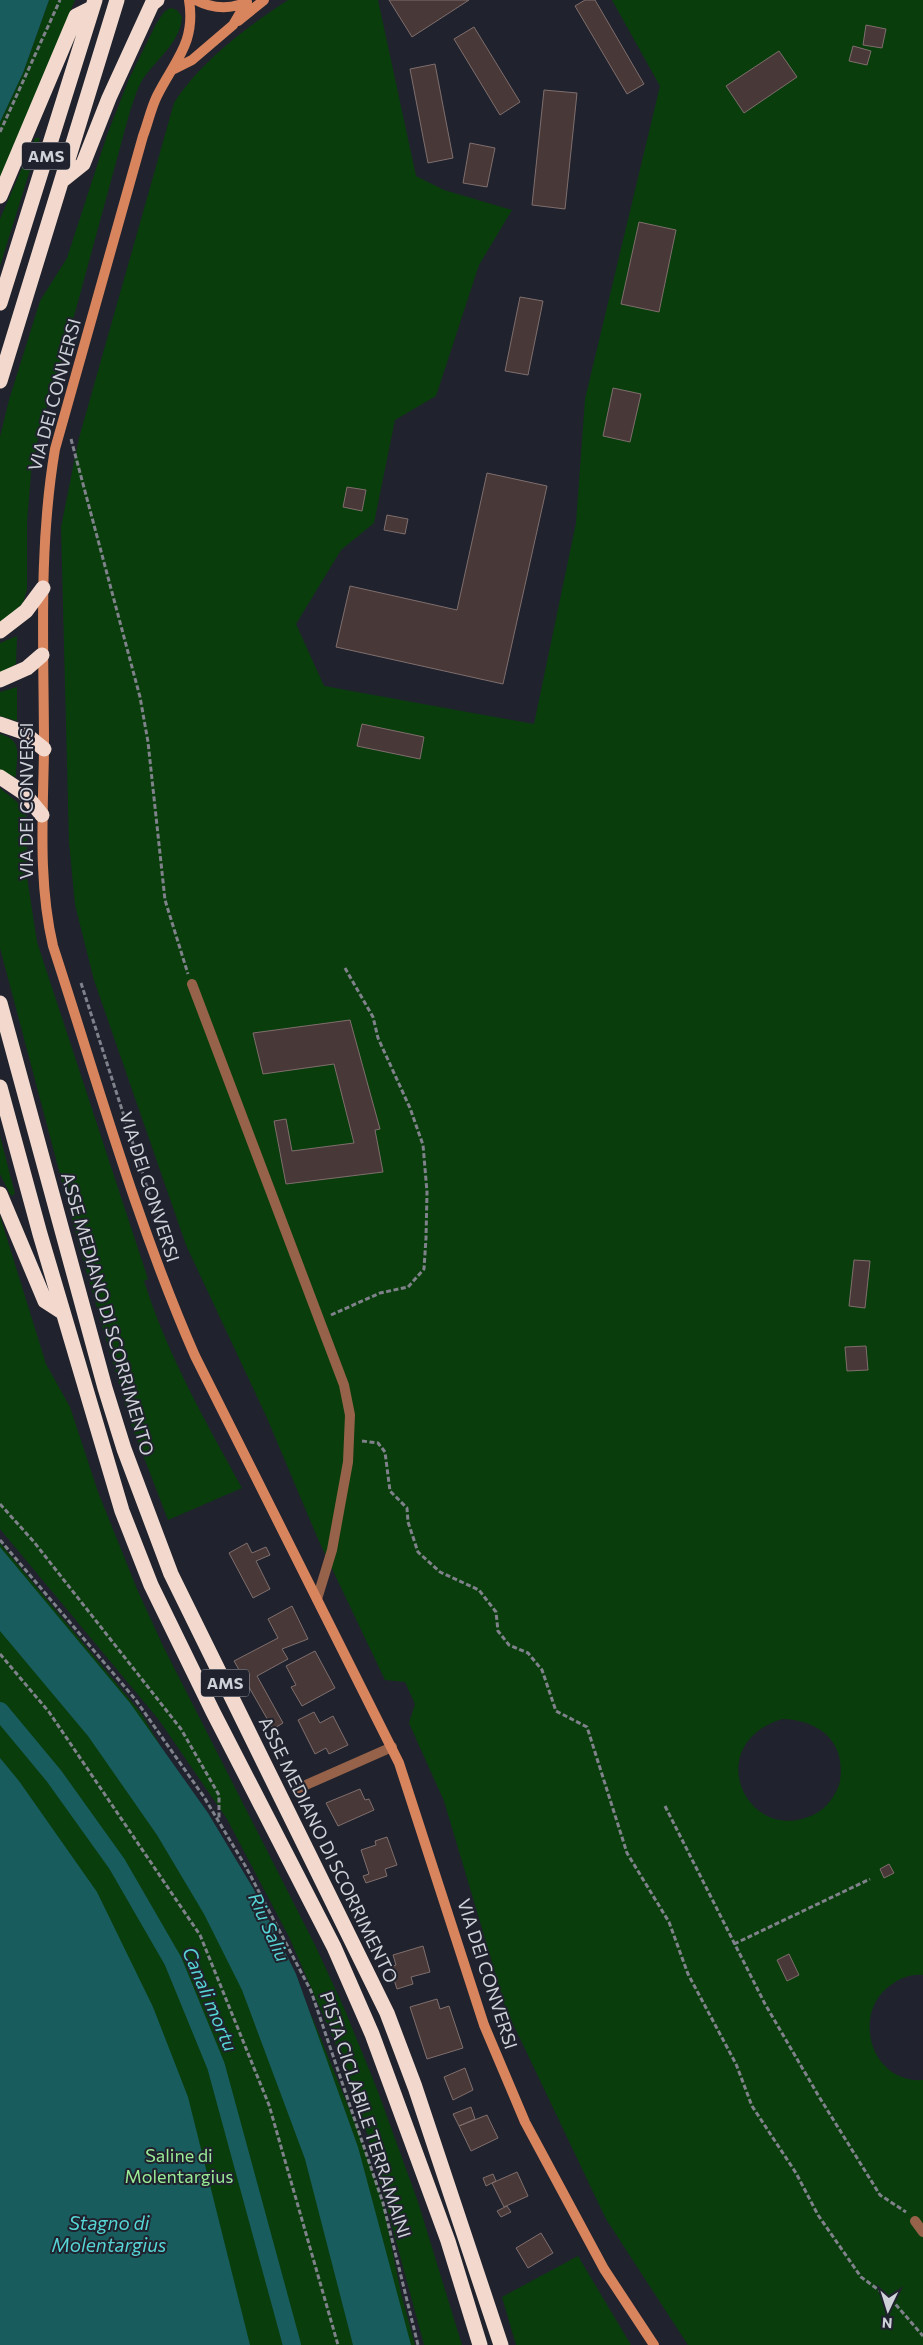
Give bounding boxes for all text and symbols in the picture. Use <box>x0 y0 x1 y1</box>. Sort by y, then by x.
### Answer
road number: AMS <box>22 142 70 170</box>
street label: VIA DEI CONVERSI <box>23 316 85 473</box>
street label: VIA DEI CONVERSI <box>15 723 37 879</box>
street label: VIA DEI CONVERSI <box>115 1109 185 1265</box>
street label: ASSE MEDIANO DI SCORRIMENTO <box>57 1170 159 1458</box>
road number: AMS <box>201 1670 249 1696</box>
street label: ASSE MEDIANO DI SCORRIMENTO <box>255 1713 403 1986</box>
water label: Riu Saliu <box>244 1889 295 1965</box>
street label: VIA DEI CONVERSI <box>453 1896 523 2052</box>
water label: Canali mortu <box>178 1943 243 2055</box>
street label: PISTA CICLABILE TERRAMAINI <box>316 1989 416 2241</box>
park label: Saline di Molentargius <box>125 2144 233 2187</box>
water label: Stagno di Molentargius <box>52 2211 167 2256</box>
north arrow <box>863 2285 913 2335</box>
text: N <box>881 2315 893 2332</box>

